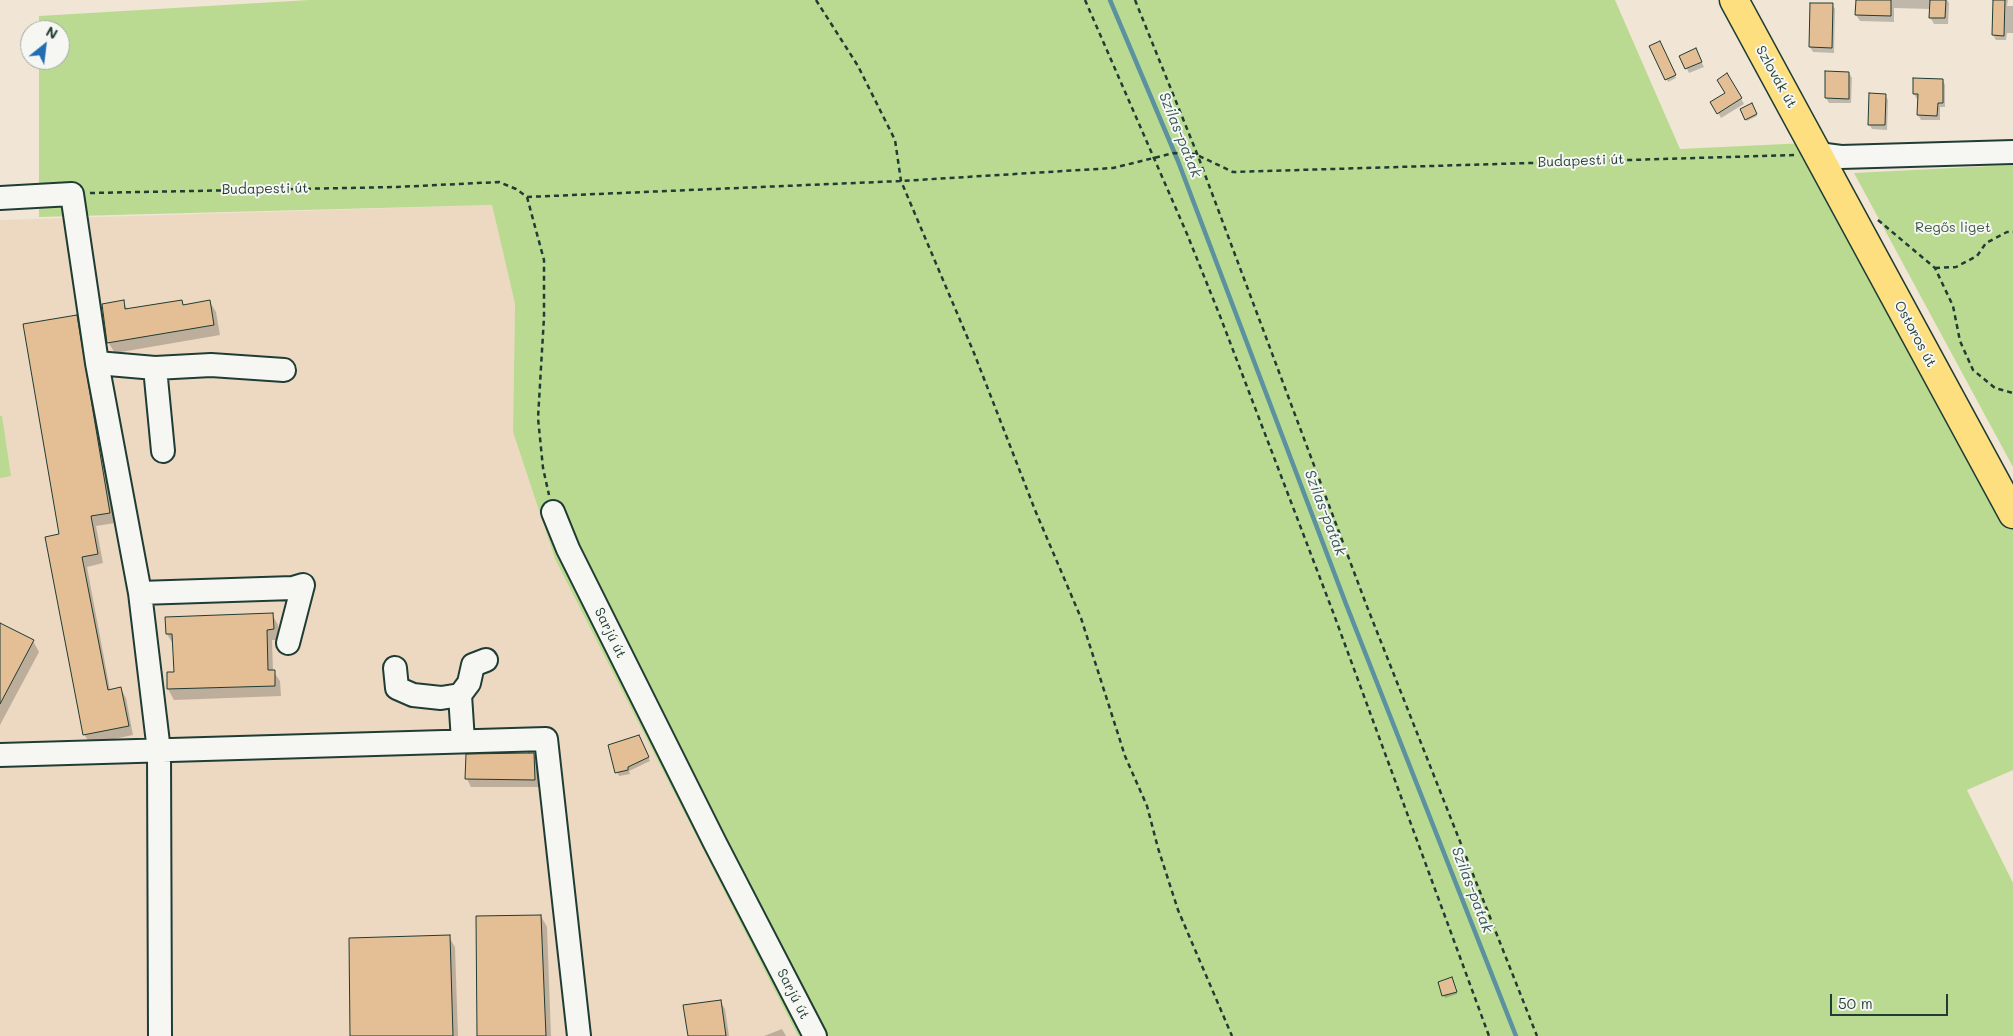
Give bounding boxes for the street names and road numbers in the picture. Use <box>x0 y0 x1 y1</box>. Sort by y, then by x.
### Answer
street label: Szlovák út <box>1752 43 1800 111</box>
street label: Budapesti út <box>1537 151 1625 171</box>
street label: Budapesti út <box>221 180 309 198</box>
street label: Ostoros út <box>1890 298 1940 370</box>
street label: Sarjú út <box>591 605 629 661</box>
street label: Sarjú út <box>773 966 813 1022</box>

